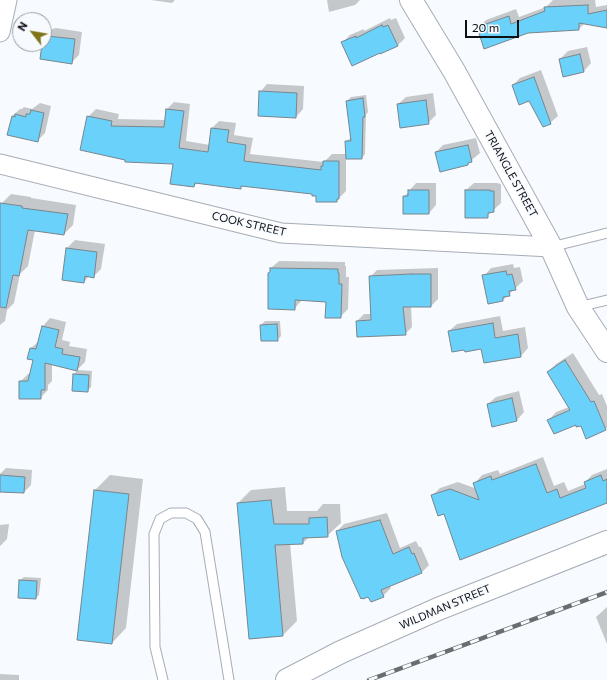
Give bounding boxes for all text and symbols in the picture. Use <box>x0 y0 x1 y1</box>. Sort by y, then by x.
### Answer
north arrow <box>12 12 52 52</box>
scale bar <box>467 12 521 38</box>
text: N <box>14 19 30 33</box>
text: 20 m <box>472 20 499 34</box>
street label: TRIANGLE STREET <box>482 128 540 220</box>
street label: COOK STREET <box>211 209 287 239</box>
street label: WILDMAN STREET <box>397 582 493 632</box>

